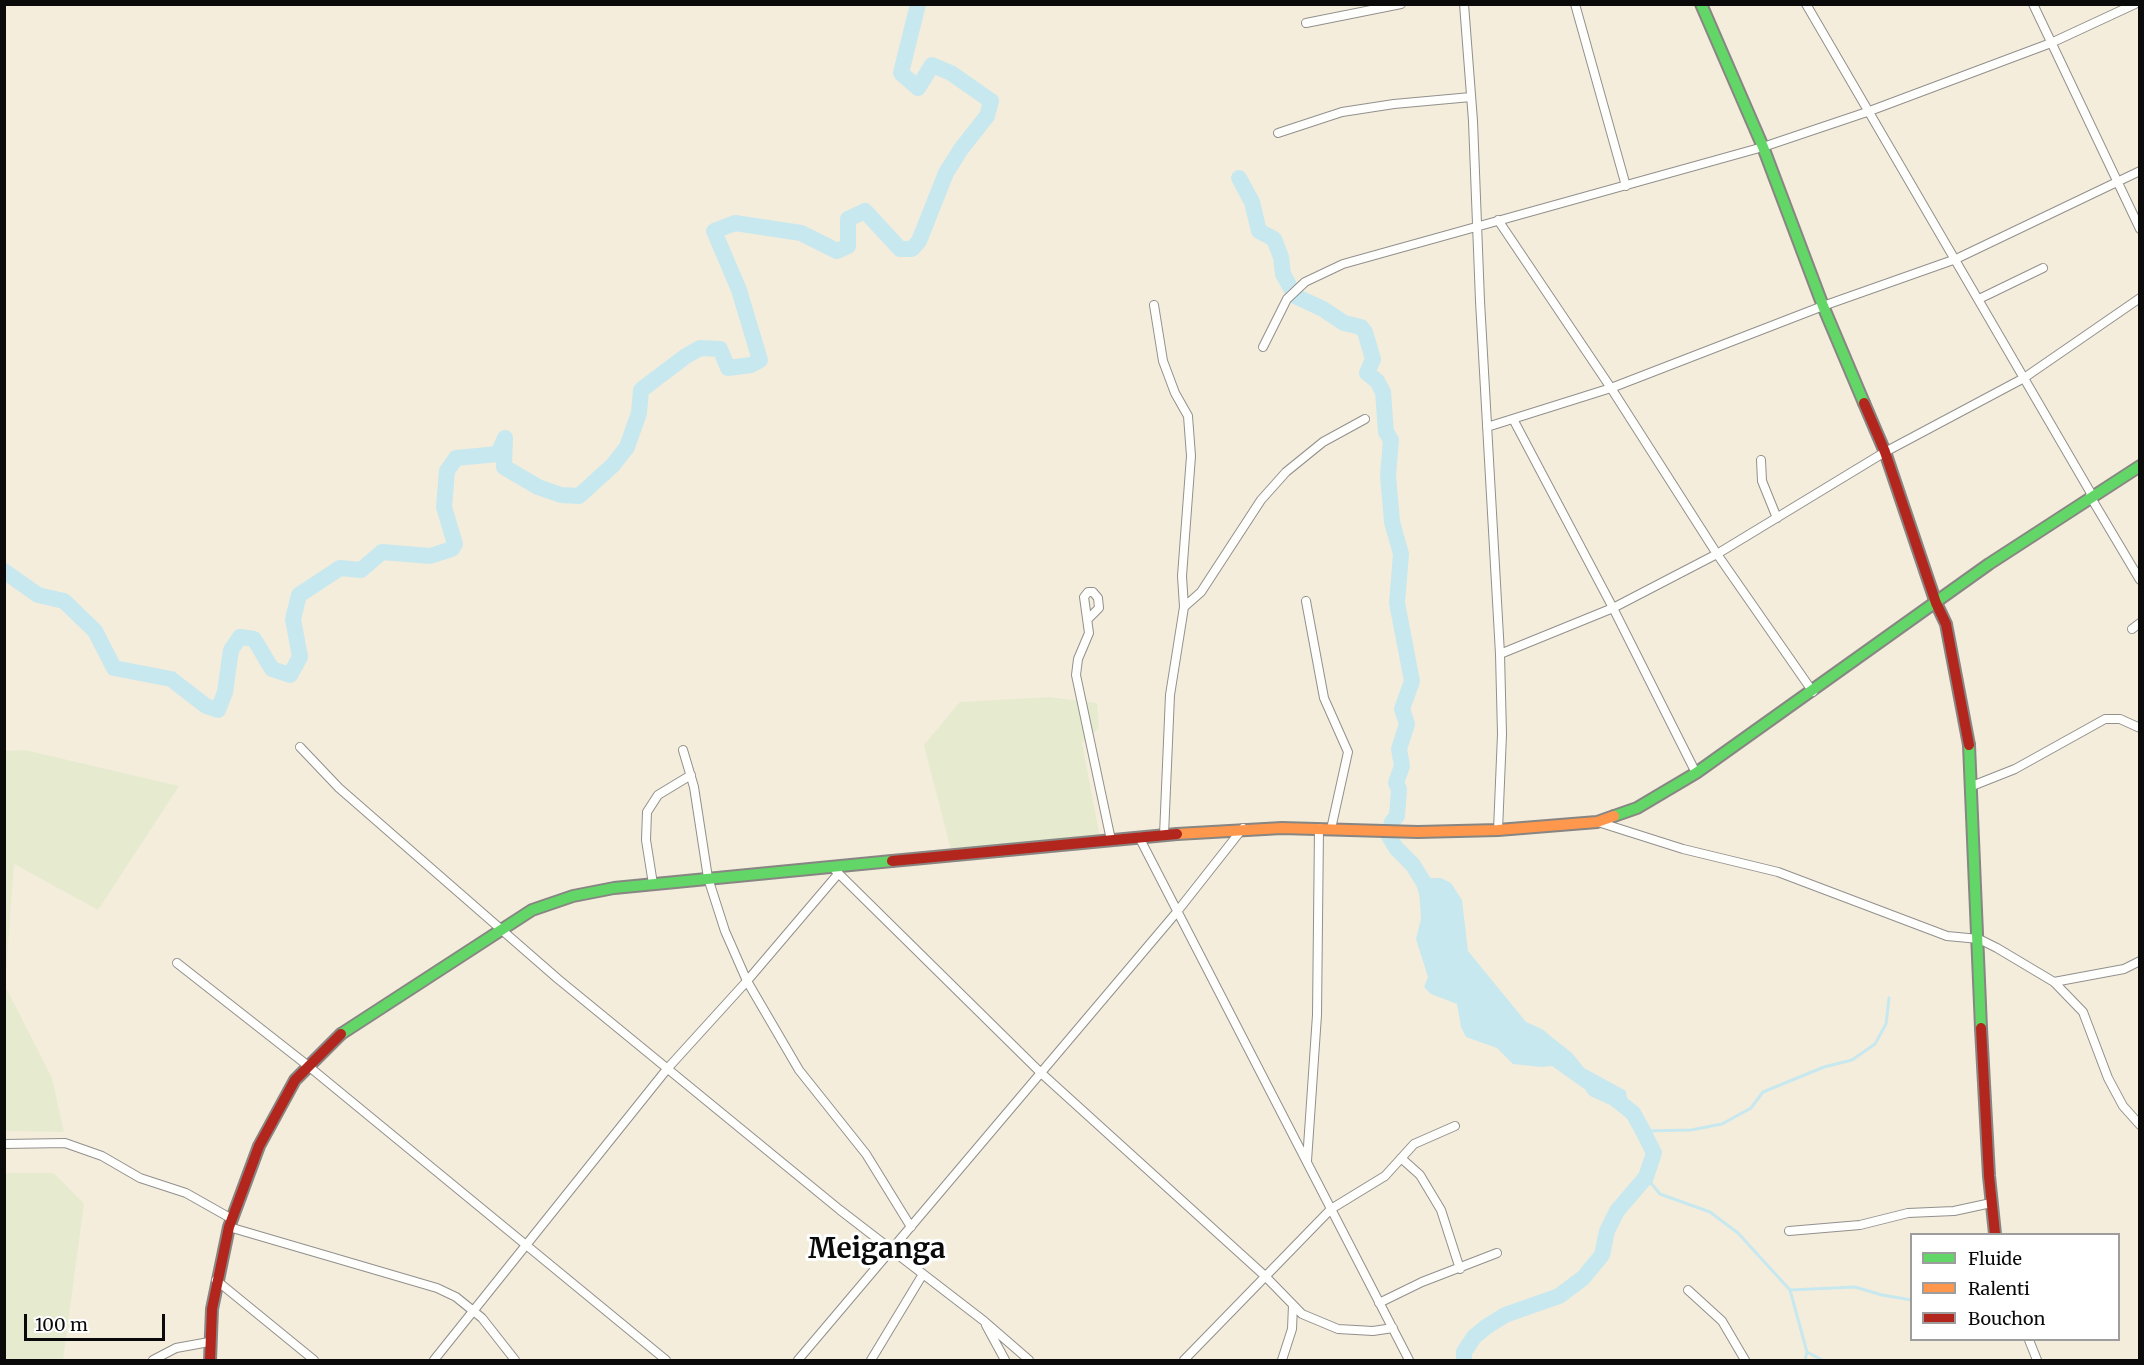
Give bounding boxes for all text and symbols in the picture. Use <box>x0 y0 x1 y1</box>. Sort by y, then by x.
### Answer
district label: Meiganga <box>808 1233 946 1267</box>
legend <box>1910 1233 2120 1341</box>
text: Fluide <box>1968 1247 2022 1270</box>
text: Ralenti <box>1968 1277 2030 1300</box>
scale bar <box>27 1302 168 1340</box>
text: Bouchon <box>1968 1307 2045 1330</box>
text: 100 m <box>35 1313 88 1336</box>

